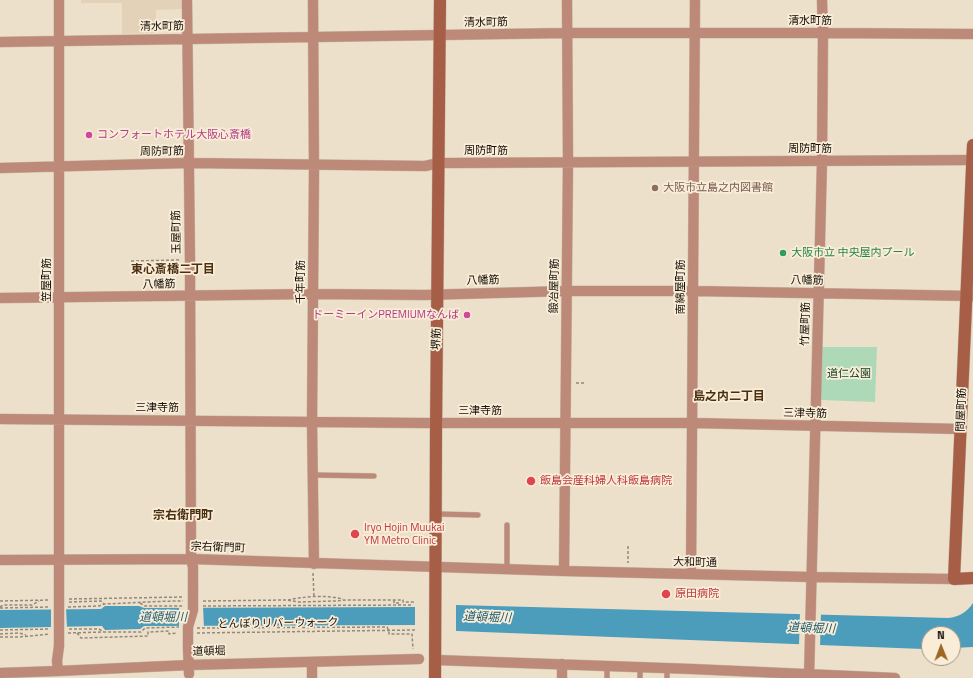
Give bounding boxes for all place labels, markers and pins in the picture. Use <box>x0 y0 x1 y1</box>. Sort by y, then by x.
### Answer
place label: コンフォートホテル大阪心斎橋 <box>97 128 251 142</box>
marker: コンフォートホテル大阪心斎橋 <box>84 130 94 140</box>
place label: 大阪市立島之内図書館 <box>663 181 773 195</box>
marker: 大阪市立島之内図書館 <box>650 183 660 193</box>
place label: 大阪市立 中央屋内プール <box>791 246 914 260</box>
marker: 大阪市立 中央屋内プール <box>778 248 788 258</box>
place label: ドーミーインPREMIUMなんば <box>312 308 459 322</box>
marker: ドーミーインPREMIUMなんば <box>462 310 472 320</box>
place label: 飯島会産科婦人科飯島病院 <box>540 474 672 488</box>
marker: 飯島会産科婦人科飯島病院 <box>525 475 537 487</box>
place label: Iryo Hojin Muukai YM Metro Clinic <box>364 521 444 547</box>
marker: Iryo Hojin Muukai YM Metro Clinic <box>349 528 361 540</box>
place label: 原田病院 <box>675 587 719 601</box>
marker: 原田病院 <box>660 588 672 600</box>

